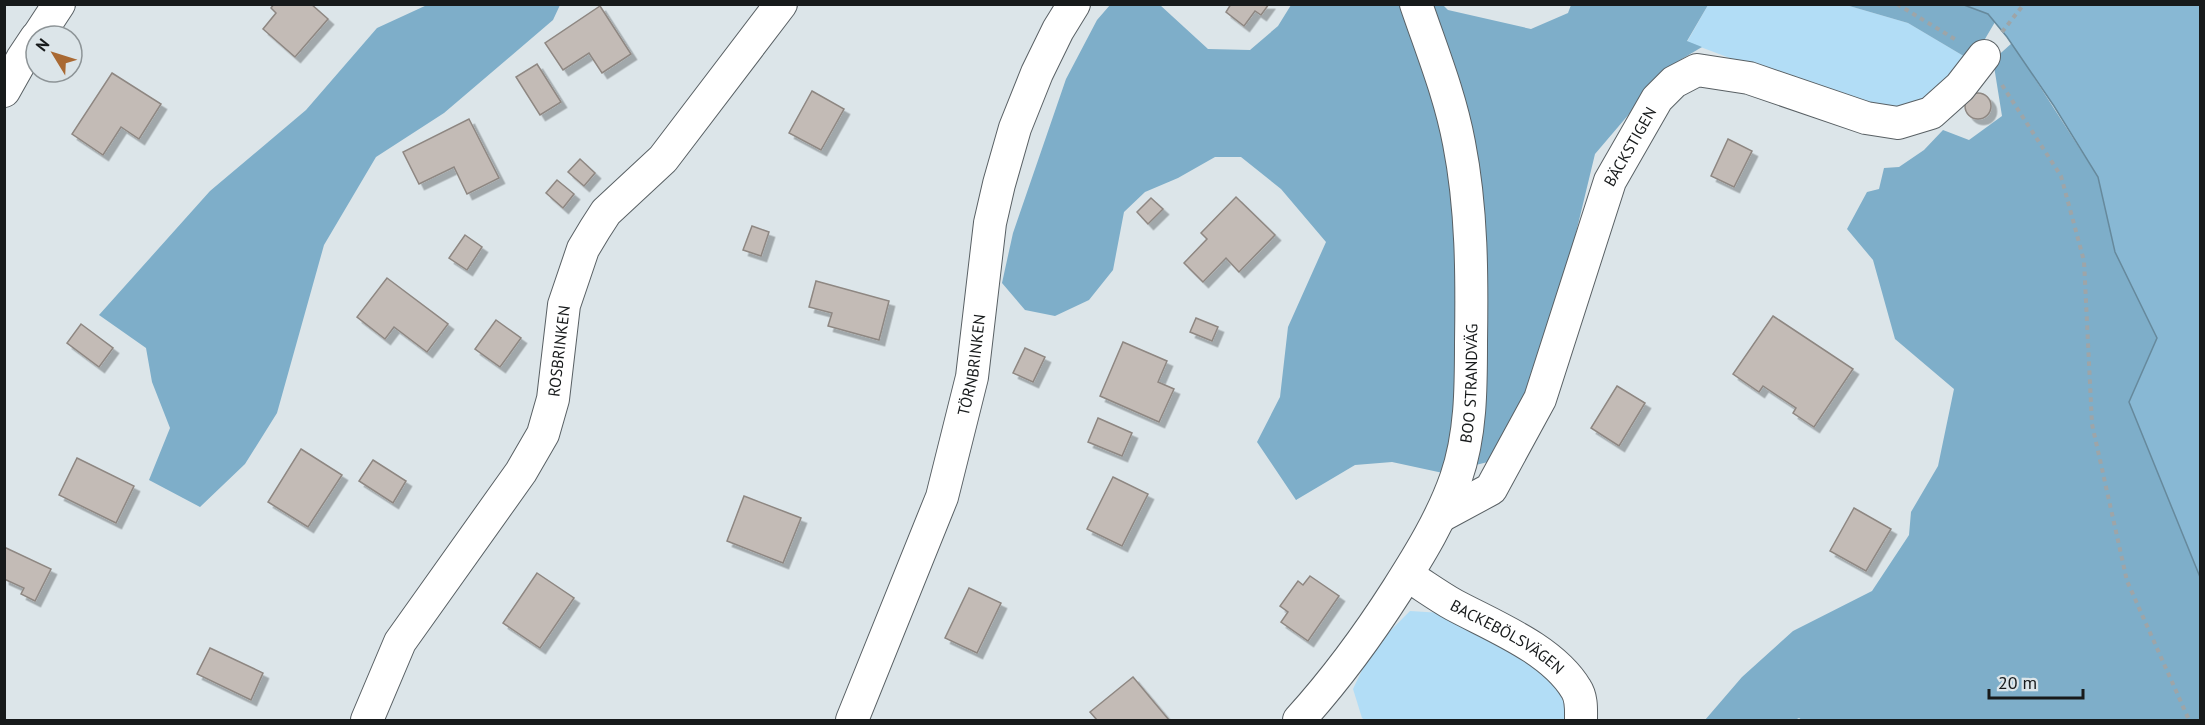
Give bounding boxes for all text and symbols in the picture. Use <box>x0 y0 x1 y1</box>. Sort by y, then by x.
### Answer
north arrow <box>24 24 84 84</box>
text: N <box>31 34 53 55</box>
street label: BÄCKSTIGEN <box>1599 103 1660 190</box>
street label: ROSBRINKEN <box>543 304 574 398</box>
street label: TÖRNBRINKEN <box>953 313 989 418</box>
street label: BOO STRANDVÄG <box>1455 324 1481 444</box>
street label: BACKEBÖLSVÄGEN <box>1447 595 1569 678</box>
scale bar <box>1989 662 2084 700</box>
text: 20 m <box>1998 671 2037 694</box>

